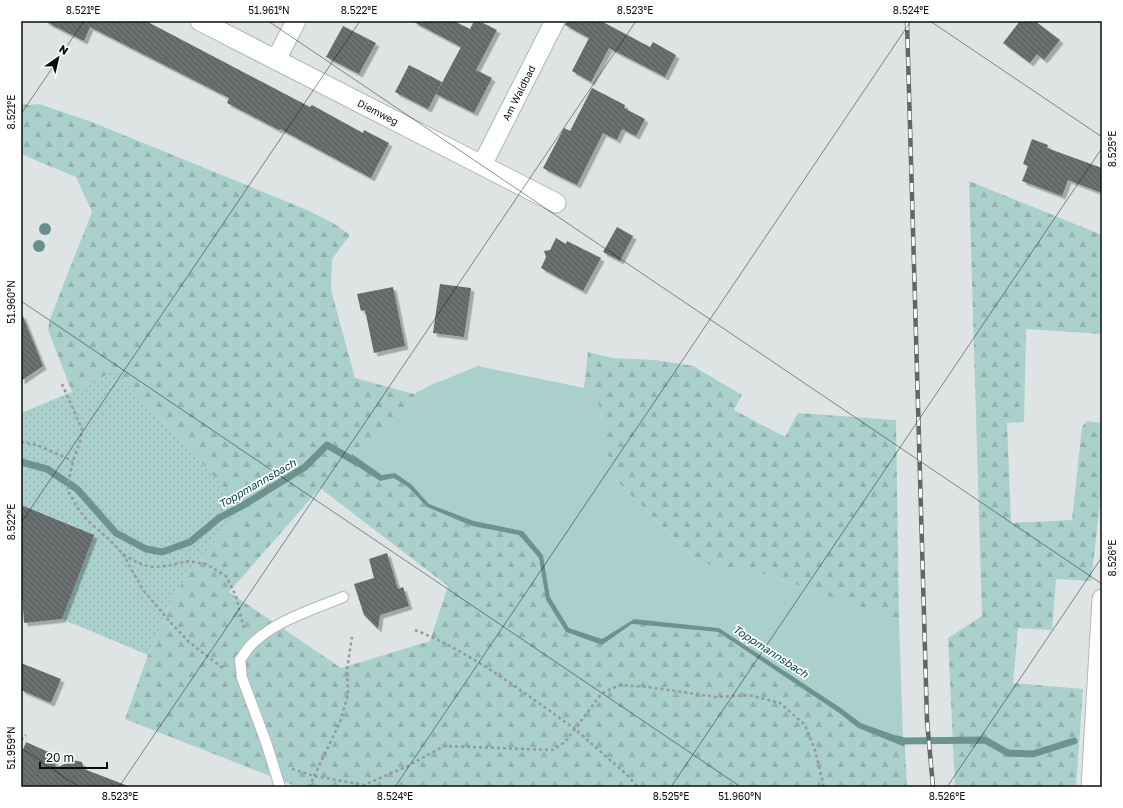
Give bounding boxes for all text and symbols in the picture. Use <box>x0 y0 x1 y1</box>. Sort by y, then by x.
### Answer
text: 8.521°E <box>66 4 100 16</box>
text: 51.961°N <box>248 4 290 16</box>
text: 8.522°E <box>341 4 377 16</box>
text: 8.523°E <box>617 4 653 16</box>
text: 8.524°E <box>893 4 929 16</box>
north arrow <box>38 38 78 78</box>
text: N <box>57 42 71 57</box>
street label: Am Waldbad <box>500 63 538 122</box>
text: 8.521°E <box>5 95 17 129</box>
street label: Diemweg <box>356 97 400 127</box>
text: 8.525°E <box>1106 131 1118 167</box>
text: 51.960°N <box>5 280 17 324</box>
water label: Toppmannsbach <box>216 455 299 511</box>
text: 8.522°E <box>5 504 17 540</box>
text: 8.526°E <box>1106 540 1118 576</box>
water label: Toppmannsbach <box>730 622 812 682</box>
text: 51.959°N <box>5 726 17 770</box>
scale bar <box>40 744 107 770</box>
text: 20 m <box>46 750 74 765</box>
text: 8.523°E <box>102 790 138 802</box>
text: 8.524°E <box>377 790 413 802</box>
text: 8.525°E <box>653 790 689 802</box>
text: 51.960°N <box>718 790 762 802</box>
text: 8.526°E <box>929 790 965 802</box>

